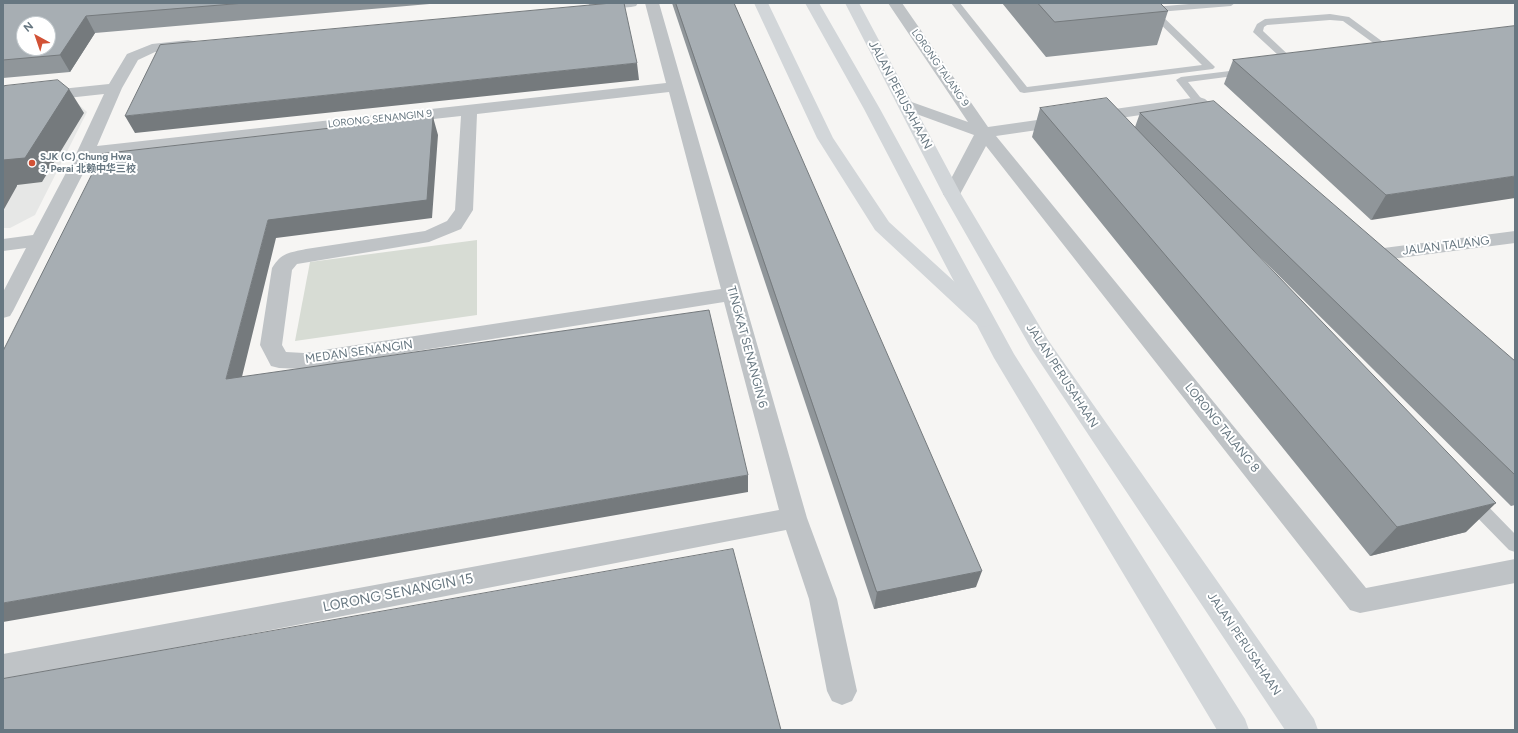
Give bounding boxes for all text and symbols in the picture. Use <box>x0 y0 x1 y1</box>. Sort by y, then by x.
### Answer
north arrow <box>16 16 56 56</box>
text: N <box>21 19 36 35</box>
street label: LORONG TALANG 9 <box>909 27 971 109</box>
street label: JALAN PERUSAHAAN <box>865 38 935 152</box>
street label: LORONG SENANGIN 9 <box>327 108 433 130</box>
place label: SJK (C) Chung Hwa 3, Perai 北赖中华三校 <box>40 151 136 174</box>
marker: SJK (C) Chung Hwa 3, Perai 北赖中华三校 <box>27 158 37 168</box>
street label: JALAN TALANG <box>1402 234 1490 258</box>
street label: TINGKAT SENANGIN 6 <box>724 285 770 409</box>
street label: JALAN PERUSAHAAN <box>1023 321 1101 431</box>
street label: MEDAN SENANGIN <box>304 337 414 367</box>
street label: LORONG TALANG 8 <box>1182 381 1262 475</box>
street label: LORONG SENANGIN 15 <box>321 570 475 616</box>
street label: JALAN PERUSAHAAN <box>1204 590 1284 698</box>

